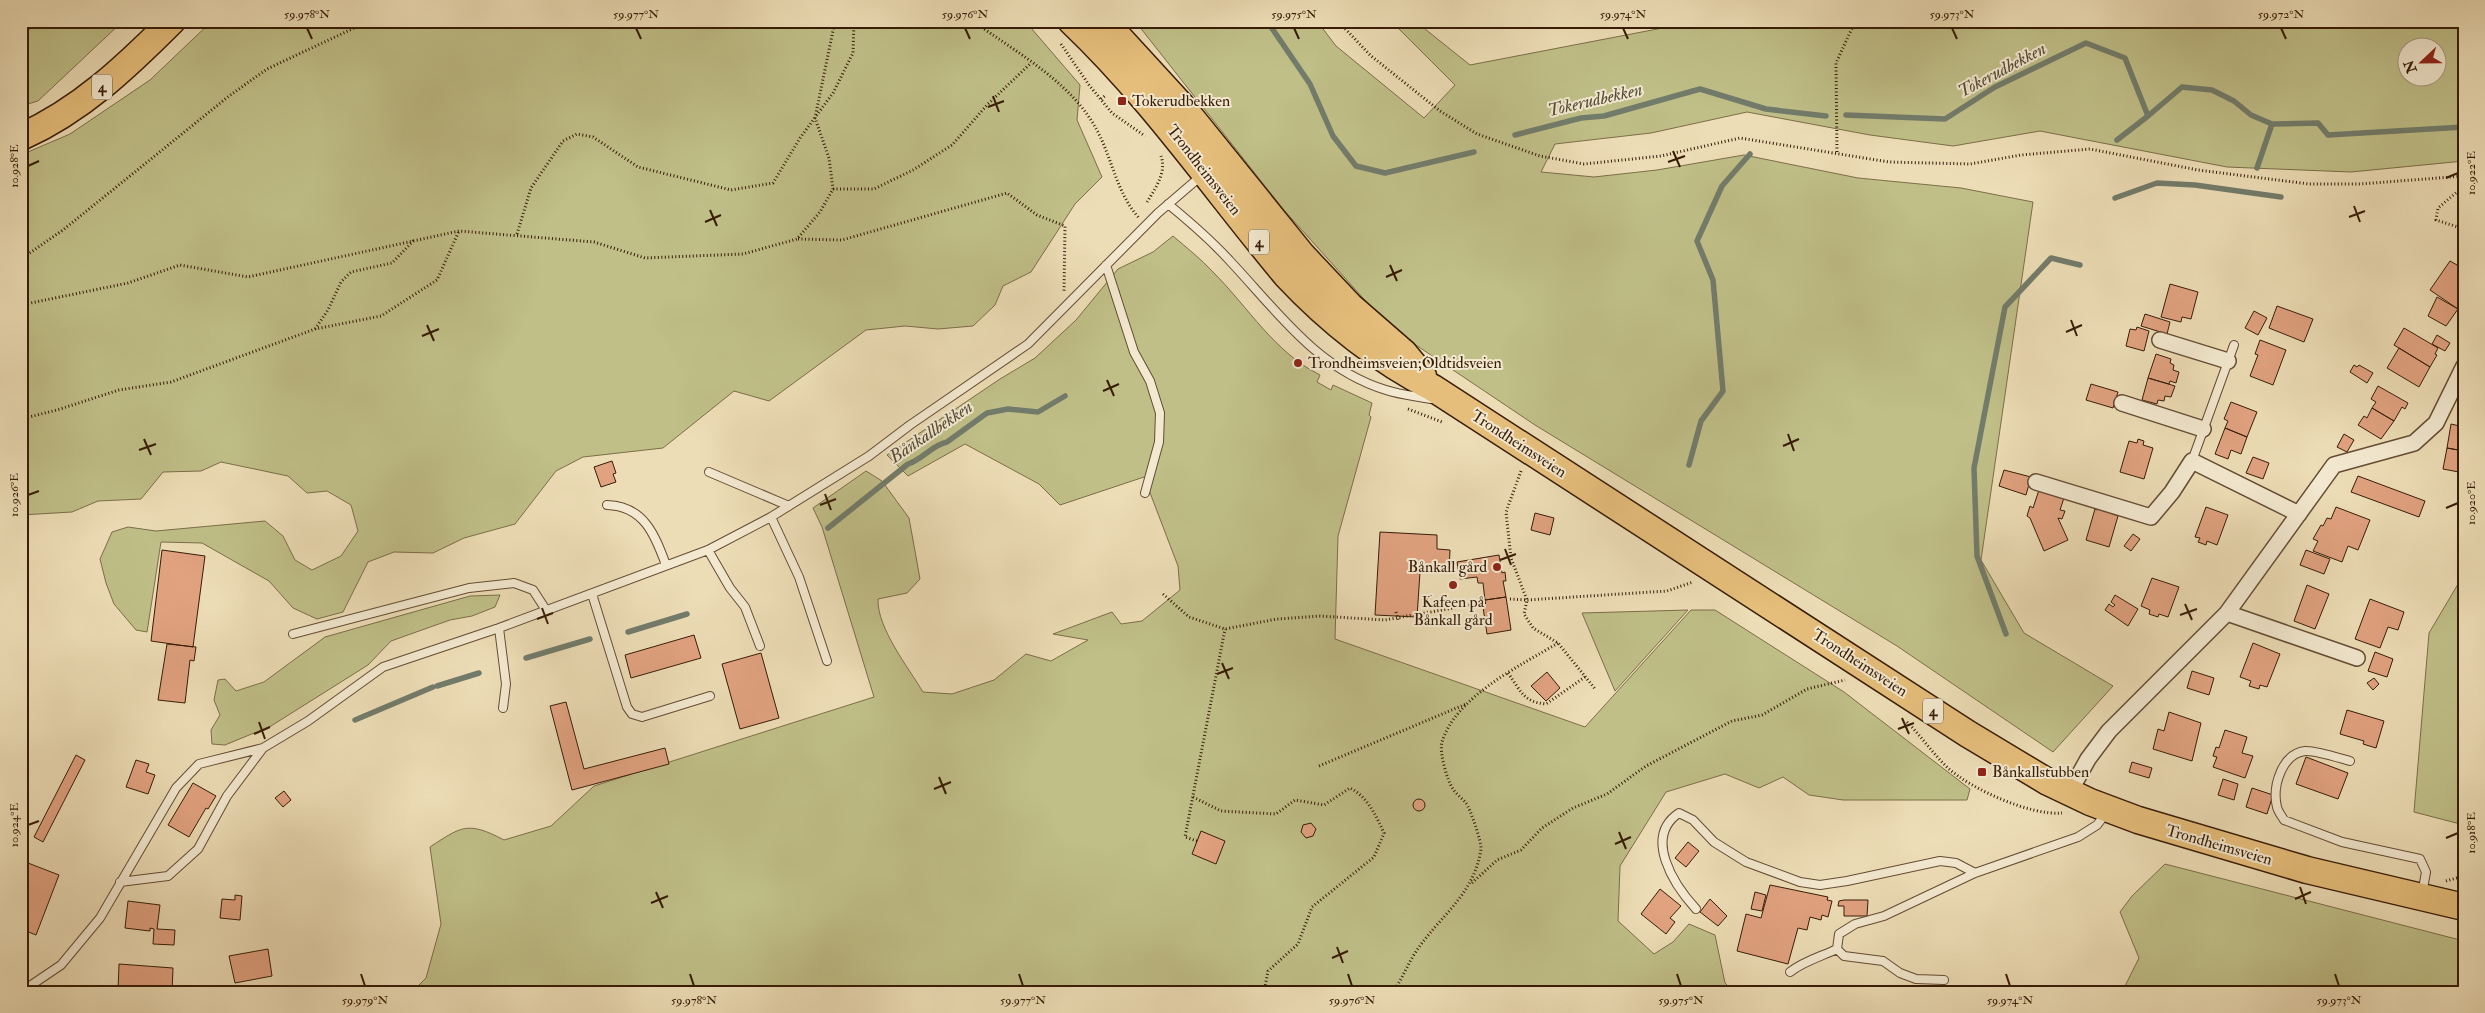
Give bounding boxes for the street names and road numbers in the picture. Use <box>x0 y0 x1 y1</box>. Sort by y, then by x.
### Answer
road number: 4 <box>92 74 112 100</box>
street label: Trondheimsveien <box>1162 121 1246 219</box>
road number: 4 <box>1249 230 1269 254</box>
street label: Trondheimsveien <box>1468 406 1570 482</box>
street label: Trondheimsveien <box>1809 625 1911 701</box>
road number: 4 <box>1923 698 1943 724</box>
street label: Trondheimsveien <box>2164 820 2274 870</box>

